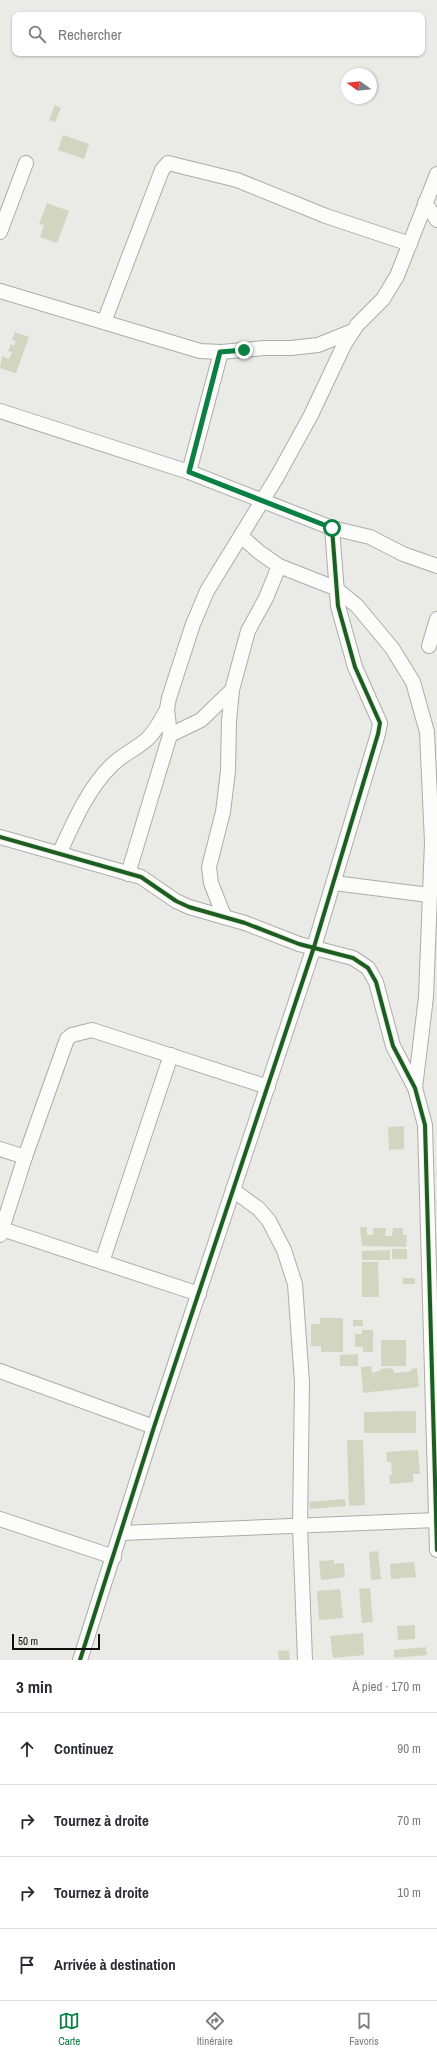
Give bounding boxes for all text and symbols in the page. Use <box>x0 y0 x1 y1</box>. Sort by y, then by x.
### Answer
search box <box>12 12 425 56</box>
icon: search <box>26 23 48 45</box>
text: Rechercher <box>58 24 122 45</box>
north arrow <box>341 68 377 104</box>
route end <box>235 341 253 359</box>
route start <box>323 519 341 537</box>
scale bar <box>12 1632 100 1651</box>
text: 50 m <box>18 1634 38 1648</box>
text: 3 min <box>16 1675 52 1698</box>
text: À pied · 170 m <box>352 1678 421 1695</box>
icon: ahead <box>16 1738 38 1760</box>
text: Continuez <box>54 1738 113 1759</box>
text: 90 m <box>397 1740 421 1757</box>
icon: right <box>16 1810 38 1832</box>
text: Tournez à droite <box>54 1810 149 1831</box>
text: 70 m <box>397 1812 421 1829</box>
icon: right <box>16 1882 38 1904</box>
text: Tournez à droite <box>54 1882 149 1903</box>
text: 10 m <box>397 1884 421 1901</box>
icon: arrive <box>16 1954 38 1976</box>
text: Arrivée à destination <box>54 1954 176 1975</box>
tab: Carte <box>58 2010 80 2048</box>
tab: Itinéraire <box>197 2010 233 2048</box>
tab: Favoris <box>349 2010 379 2048</box>

